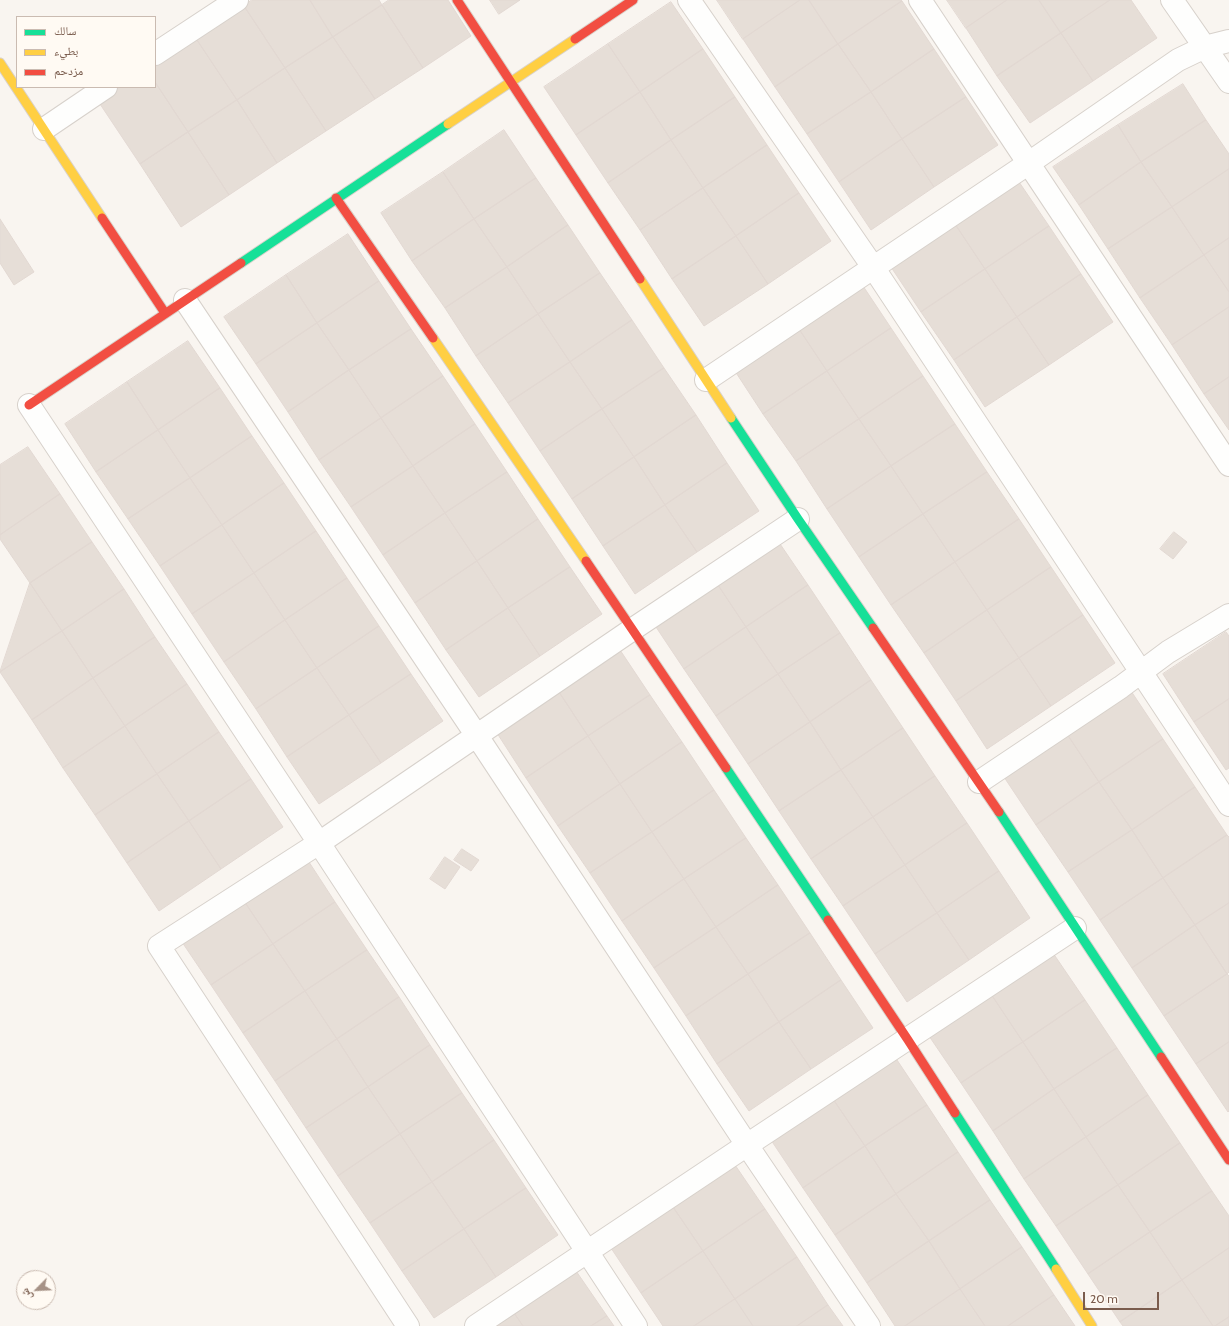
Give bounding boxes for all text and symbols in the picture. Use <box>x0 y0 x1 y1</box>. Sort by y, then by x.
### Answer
legend <box>16 16 156 88</box>
text: سالك <box>54 23 76 38</box>
text: بطيء <box>54 43 78 58</box>
text: مزدحم <box>54 63 83 78</box>
north arrow <box>16 1270 56 1310</box>
scale bar <box>1085 1284 1161 1310</box>
text: ش <box>17 1286 35 1303</box>
text: 20 m <box>1090 1291 1118 1306</box>

